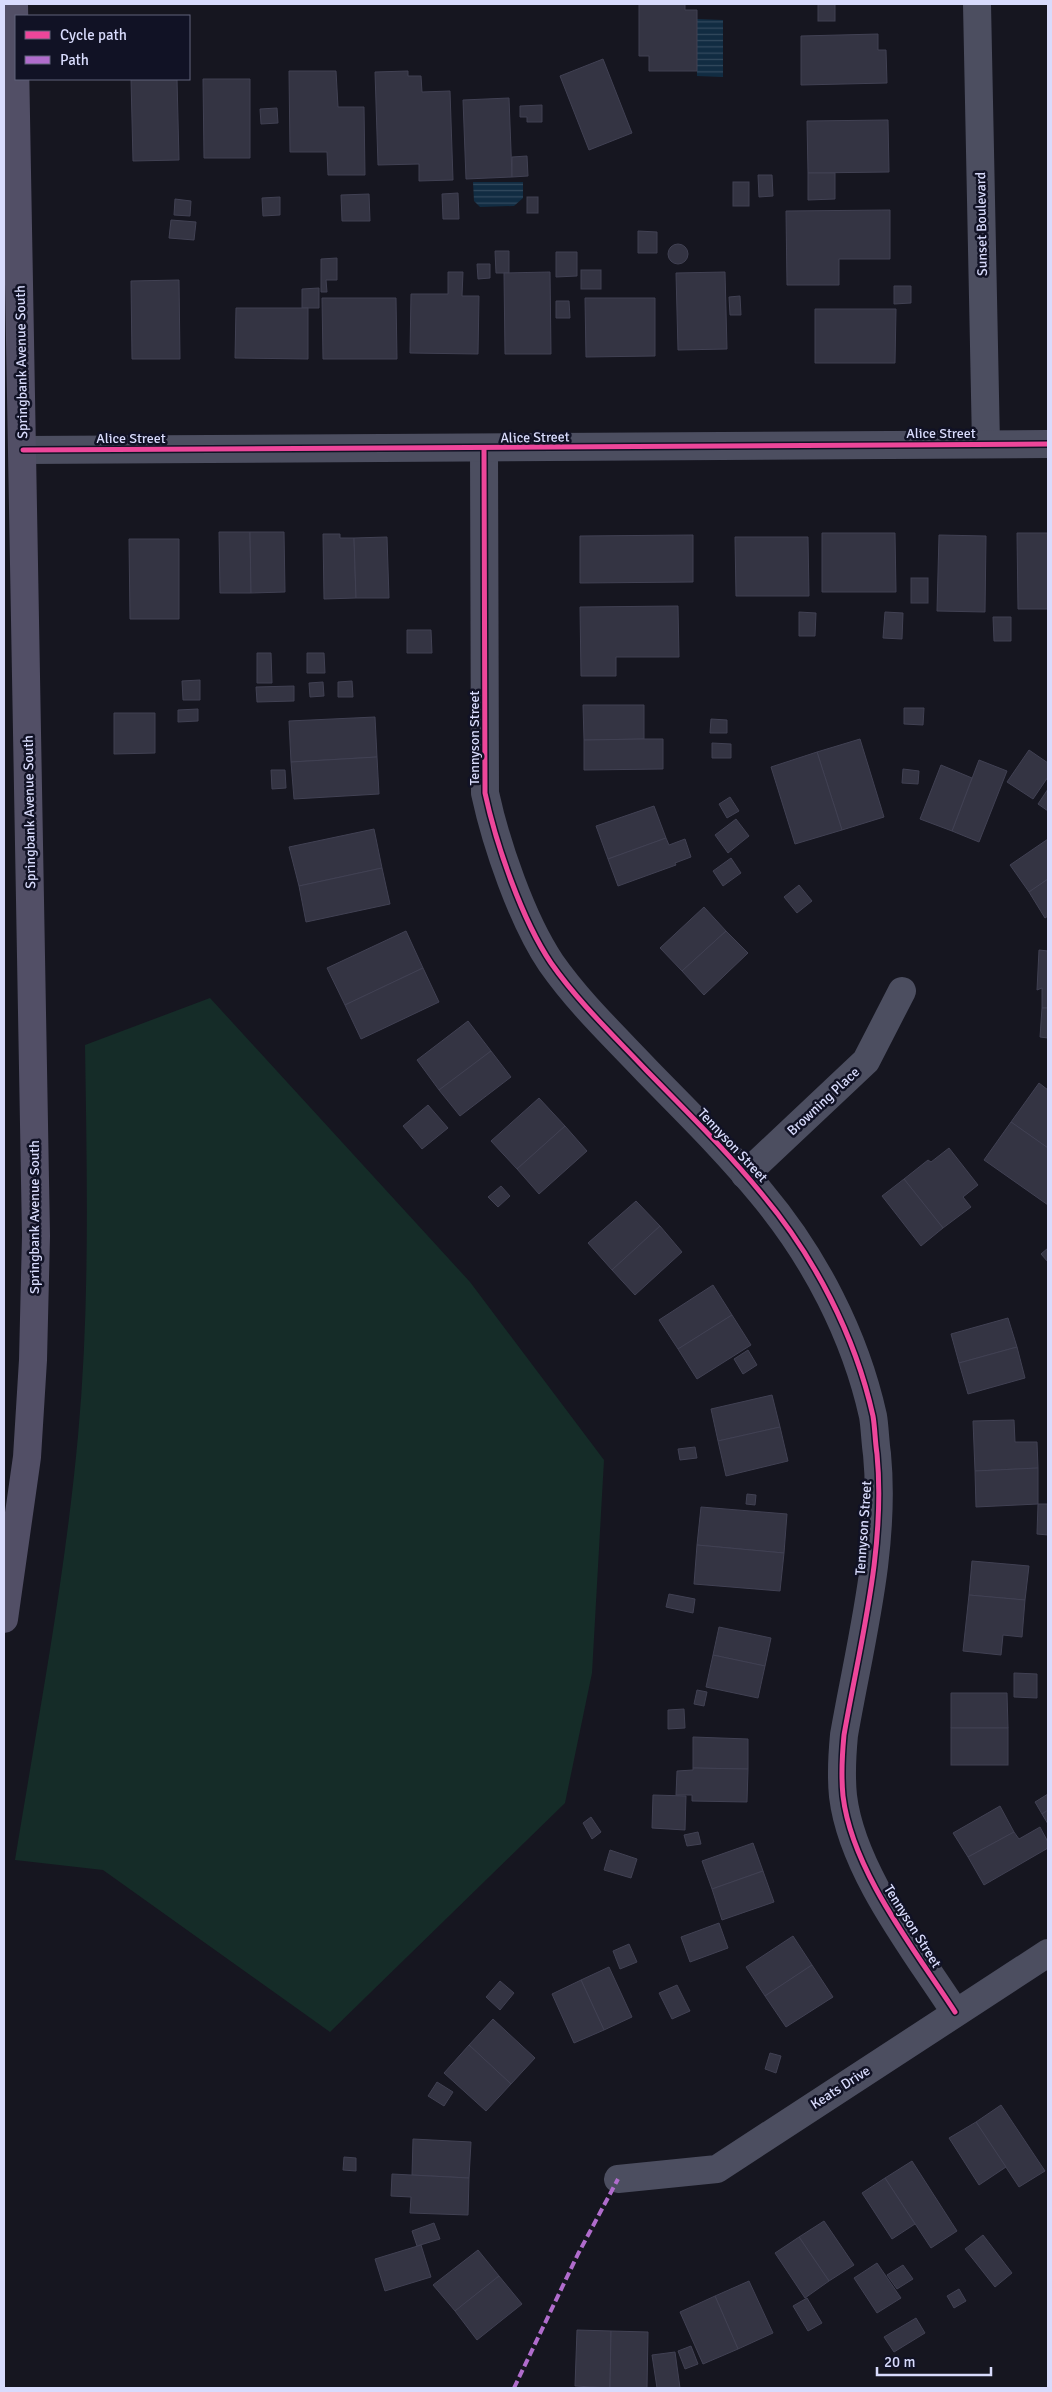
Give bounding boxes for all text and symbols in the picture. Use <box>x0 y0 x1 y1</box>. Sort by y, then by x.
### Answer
legend <box>15 15 190 80</box>
text: Cycle path <box>60 26 127 44</box>
text: Path <box>60 51 89 69</box>
street label: Sunset Boulevard <box>972 172 991 276</box>
street label: Springbank Avenue South <box>12 285 31 439</box>
street label: Alice Street <box>906 425 976 442</box>
street label: Alice Street <box>500 428 570 447</box>
street label: Alice Street <box>96 430 166 447</box>
street label: Tennyson Street <box>466 690 483 785</box>
street label: Springbank Avenue South <box>20 735 39 889</box>
street label: Browning Place <box>784 1064 863 1139</box>
street label: Tennyson Street <box>694 1105 771 1186</box>
street label: Springbank Avenue South <box>26 1140 43 1294</box>
street label: Tennyson Street <box>852 1480 875 1576</box>
street label: Tennyson Street <box>880 1882 945 1971</box>
street label: Keats Drive <box>807 2062 873 2113</box>
scale bar <box>877 2344 991 2376</box>
text: 20 m <box>884 2353 915 2371</box>

